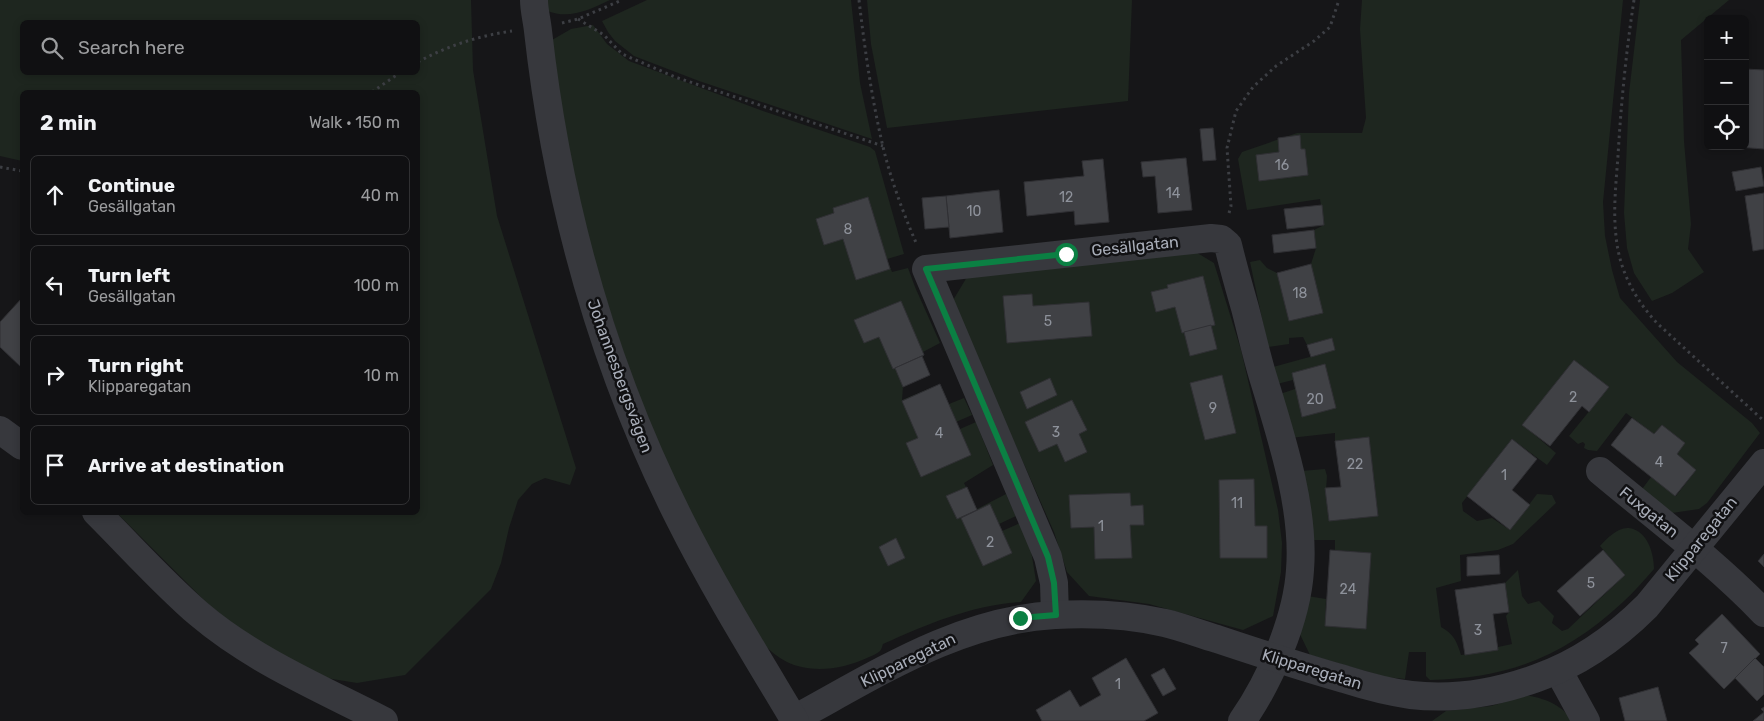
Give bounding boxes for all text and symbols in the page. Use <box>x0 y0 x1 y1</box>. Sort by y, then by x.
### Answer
map controls <box>1704 15 1749 150</box>
button: + <box>1704 15 1749 60</box>
search box <box>20 20 420 75</box>
icon: search <box>38 34 66 62</box>
text: Search here <box>78 36 185 59</box>
button: − <box>1704 60 1749 105</box>
button: locate <box>1704 105 1749 150</box>
text: 2 min <box>40 110 97 135</box>
text: Walk · 150 m <box>309 113 400 132</box>
house number: 16 <box>1275 157 1289 174</box>
text: Continue <box>88 174 175 197</box>
icon: ahead <box>41 181 69 209</box>
house number: 14 <box>1166 185 1181 202</box>
text: 40 m <box>361 186 399 205</box>
house number: 12 <box>1059 189 1073 206</box>
text: Gesällgatan <box>88 197 176 216</box>
house number: 10 <box>967 203 982 220</box>
house number: 8 <box>844 221 853 238</box>
street label: Gesällgatan <box>1090 232 1180 260</box>
route start <box>1055 243 1078 266</box>
text: Turn left <box>88 264 170 287</box>
icon: left <box>41 271 69 299</box>
text: 100 m <box>354 276 399 295</box>
house number: 18 <box>1293 285 1308 302</box>
text: Gesällgatan <box>88 287 176 306</box>
street label: Johannesbergsvägen <box>583 297 657 455</box>
house number: 5 <box>1044 313 1052 330</box>
text: Turn right <box>88 354 183 377</box>
icon: right <box>41 361 69 389</box>
text: 10 m <box>364 366 399 385</box>
text: Klipparegatan <box>88 377 191 396</box>
house number: 2 <box>1569 389 1577 406</box>
house number: 20 <box>1306 391 1324 408</box>
house number: 9 <box>1209 400 1217 417</box>
house number: 3 <box>1052 424 1060 441</box>
house number: 4 <box>935 425 944 442</box>
icon: arrive <box>41 451 69 479</box>
text: Arrive at destination <box>88 454 284 477</box>
house number: 4 <box>1655 454 1664 471</box>
house number: 22 <box>1347 456 1363 473</box>
house number: 1 <box>1501 467 1507 484</box>
street label: Fuxgatan <box>1616 482 1682 542</box>
street label: Klipparegatan <box>1661 493 1741 585</box>
house number: 11 <box>1231 495 1243 512</box>
house number: 1 <box>1098 518 1104 535</box>
house number: 2 <box>986 534 994 551</box>
house number: 5 <box>1587 575 1595 592</box>
house number: 24 <box>1340 581 1357 598</box>
route end <box>1009 607 1032 630</box>
house number: 3 <box>1474 622 1482 639</box>
street label: Klipparegatan <box>857 629 959 691</box>
house number: 7 <box>1720 640 1728 657</box>
street label: Klipparegatan <box>1260 645 1364 693</box>
house number: 1 <box>1115 676 1121 693</box>

